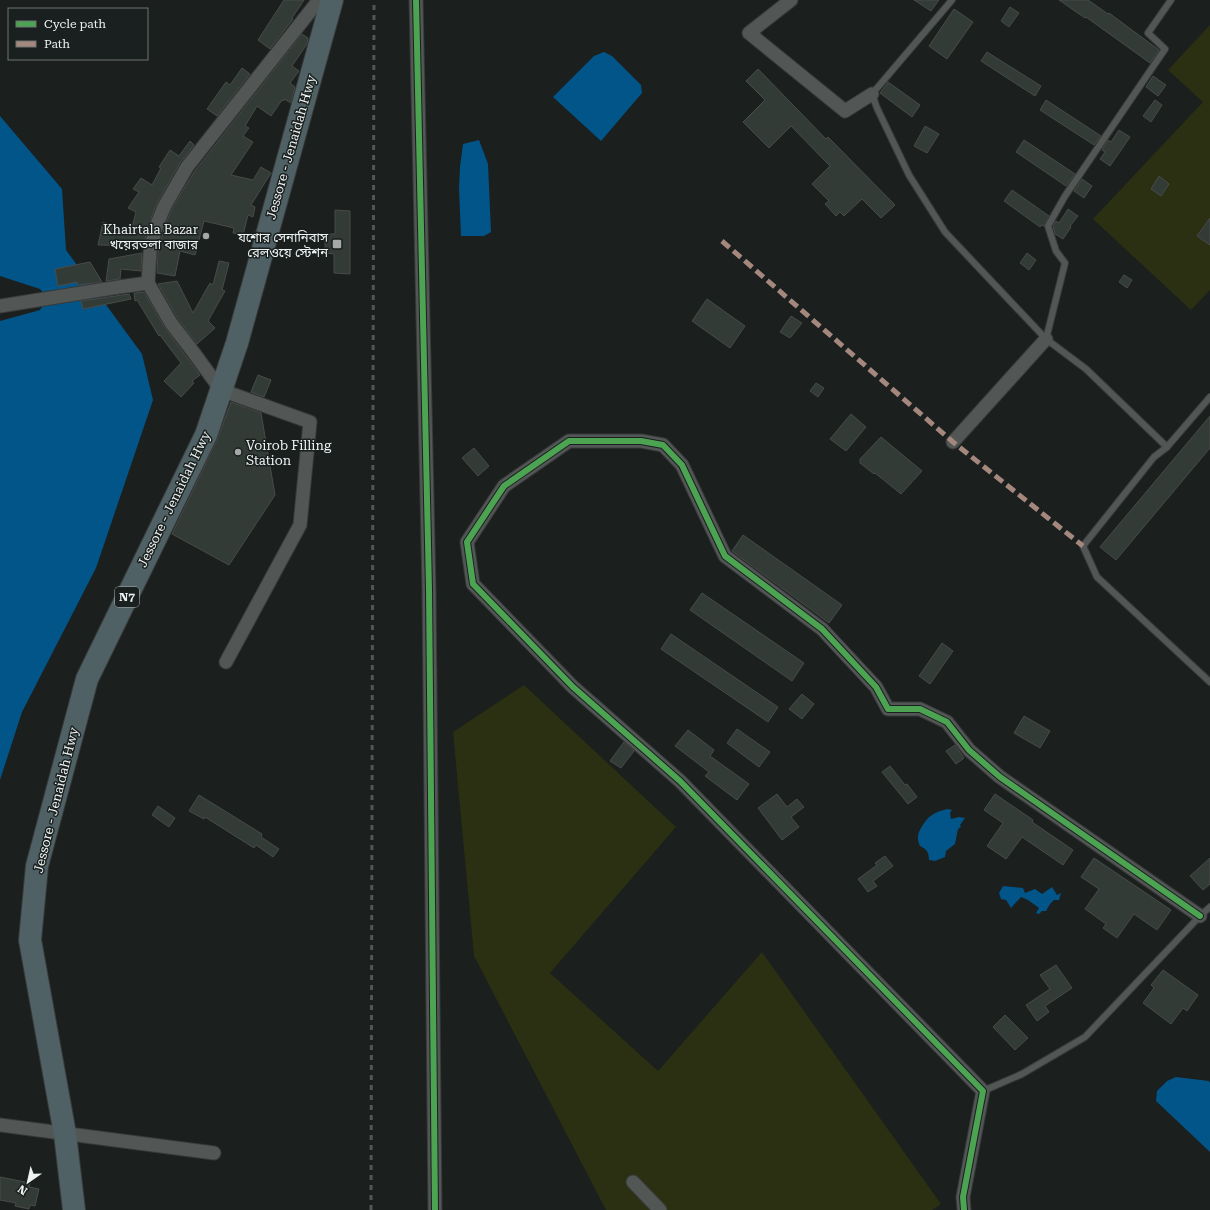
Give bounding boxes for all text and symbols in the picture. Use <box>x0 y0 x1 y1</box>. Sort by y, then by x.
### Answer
legend <box>8 8 148 60</box>
text: Cycle path <box>44 17 106 31</box>
text: Path <box>44 37 70 51</box>
street label: Jessore - Jenaidah Hwy <box>263 73 319 221</box>
place label: Khairtala Bazar খয়েরতলা বাজার <box>103 222 199 252</box>
place label: যশোর সেনানিবাস রেলওয়ে স্টেশন <box>237 230 329 260</box>
marker: Khairtala Bazar খয়েরতলা বাজার <box>201 231 211 241</box>
marker: যশোর সেনানিবাস রেলওয়ে স্টেশন <box>331 238 343 250</box>
street label: Jessore - Jenaidah Hwy <box>134 428 214 570</box>
place label: Voirob Filling Station <box>246 438 332 468</box>
marker: Voirob Filling Station <box>233 447 243 457</box>
road number: N7 <box>115 587 139 607</box>
street label: Jessore - Jenaidah Hwy <box>31 725 81 874</box>
north arrow <box>8 1162 48 1202</box>
text: N <box>15 1182 30 1198</box>

